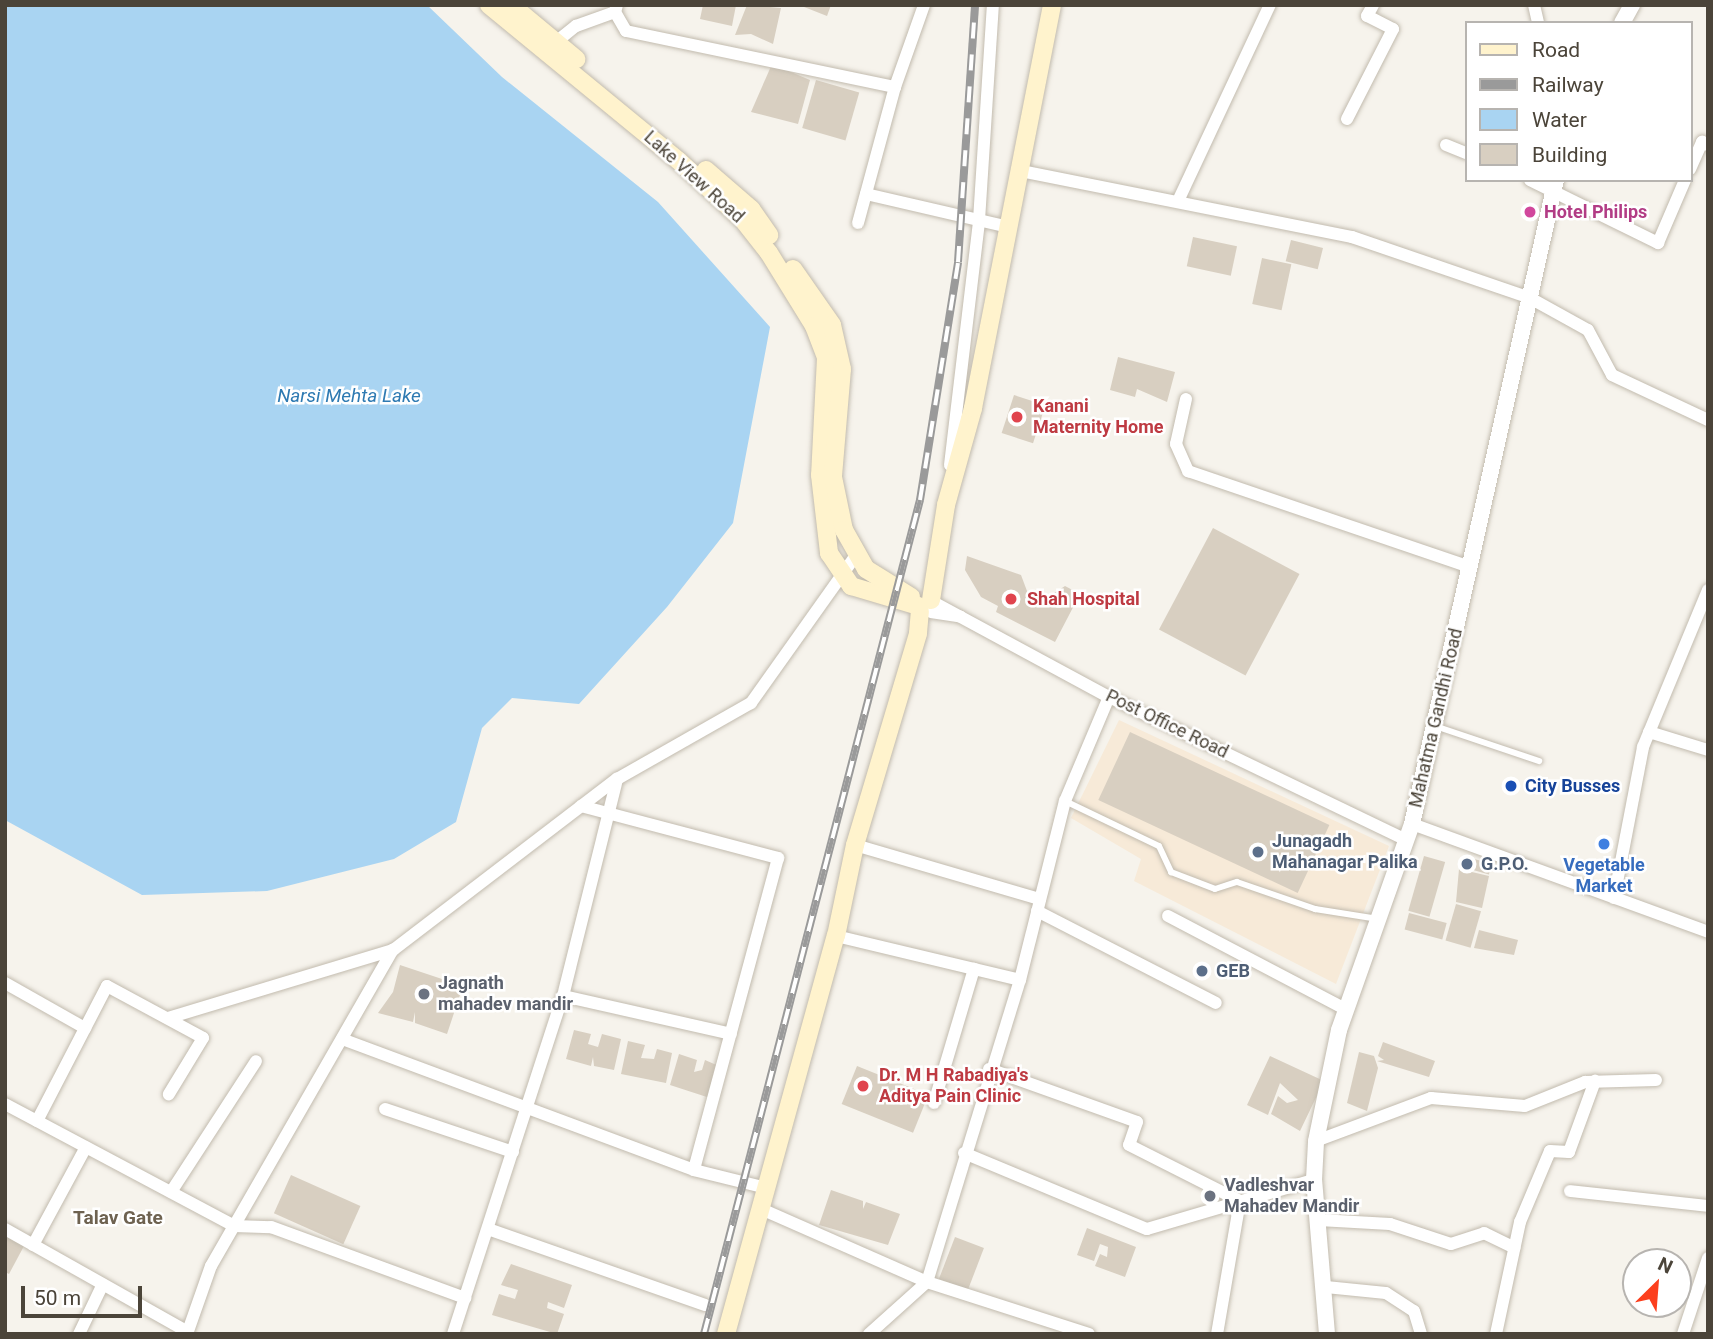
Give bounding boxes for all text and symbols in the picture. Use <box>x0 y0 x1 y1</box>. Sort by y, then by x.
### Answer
legend <box>1464 21 1692 182</box>
text: Road <box>1532 38 1580 62</box>
text: Railway <box>1532 73 1604 97</box>
text: Water <box>1532 108 1587 132</box>
street label: Lake View Road <box>640 126 748 228</box>
text: Building <box>1532 143 1607 167</box>
place label: Hotel Philips <box>1544 201 1647 223</box>
marker: Hotel Philips <box>1522 204 1538 220</box>
water label: Narsi Mehta Lake <box>277 385 421 407</box>
place label: Kanani Maternity Home <box>1033 396 1163 438</box>
marker: Kanani Maternity Home <box>1007 407 1027 427</box>
place label: Shah Hospital <box>1027 588 1140 610</box>
marker: Shah Hospital <box>1001 589 1021 609</box>
street label: Mahatma Gandhi Road <box>1405 626 1467 810</box>
street label: Post Office Road <box>1102 685 1232 763</box>
place label: City Busses <box>1525 775 1620 797</box>
marker: City Busses <box>1503 778 1519 794</box>
place label: Junagadh Mahanagar Palika <box>1272 831 1418 874</box>
marker: Vegetable Market <box>1596 836 1612 852</box>
marker: Junagadh Mahanagar Palika <box>1250 844 1266 860</box>
place label: G.P.O. <box>1481 853 1529 875</box>
place label: Vegetable Market <box>1563 855 1645 898</box>
marker: G.P.O. <box>1459 856 1475 872</box>
place label: GEB <box>1216 960 1250 982</box>
marker: GEB <box>1194 963 1210 979</box>
place label: Jagnath mahadev mandir <box>438 973 573 1016</box>
marker: Jagnath mahadev mandir <box>416 986 432 1002</box>
place label: Dr. M H Rabadiya's Aditya Pain Clinic <box>879 1065 1028 1108</box>
marker: Dr. M H Rabadiya's Aditya Pain Clinic <box>853 1076 873 1096</box>
place label: Vadleshvar Mahadev Mandir <box>1224 1175 1359 1218</box>
marker: Vadleshvar Mahadev Mandir <box>1202 1188 1218 1204</box>
district label: Talav Gate <box>73 1207 163 1229</box>
north arrow <box>1622 1248 1692 1318</box>
text: N <box>1654 1252 1676 1279</box>
scale bar <box>24 1272 145 1316</box>
text: 50 m <box>34 1286 81 1310</box>

